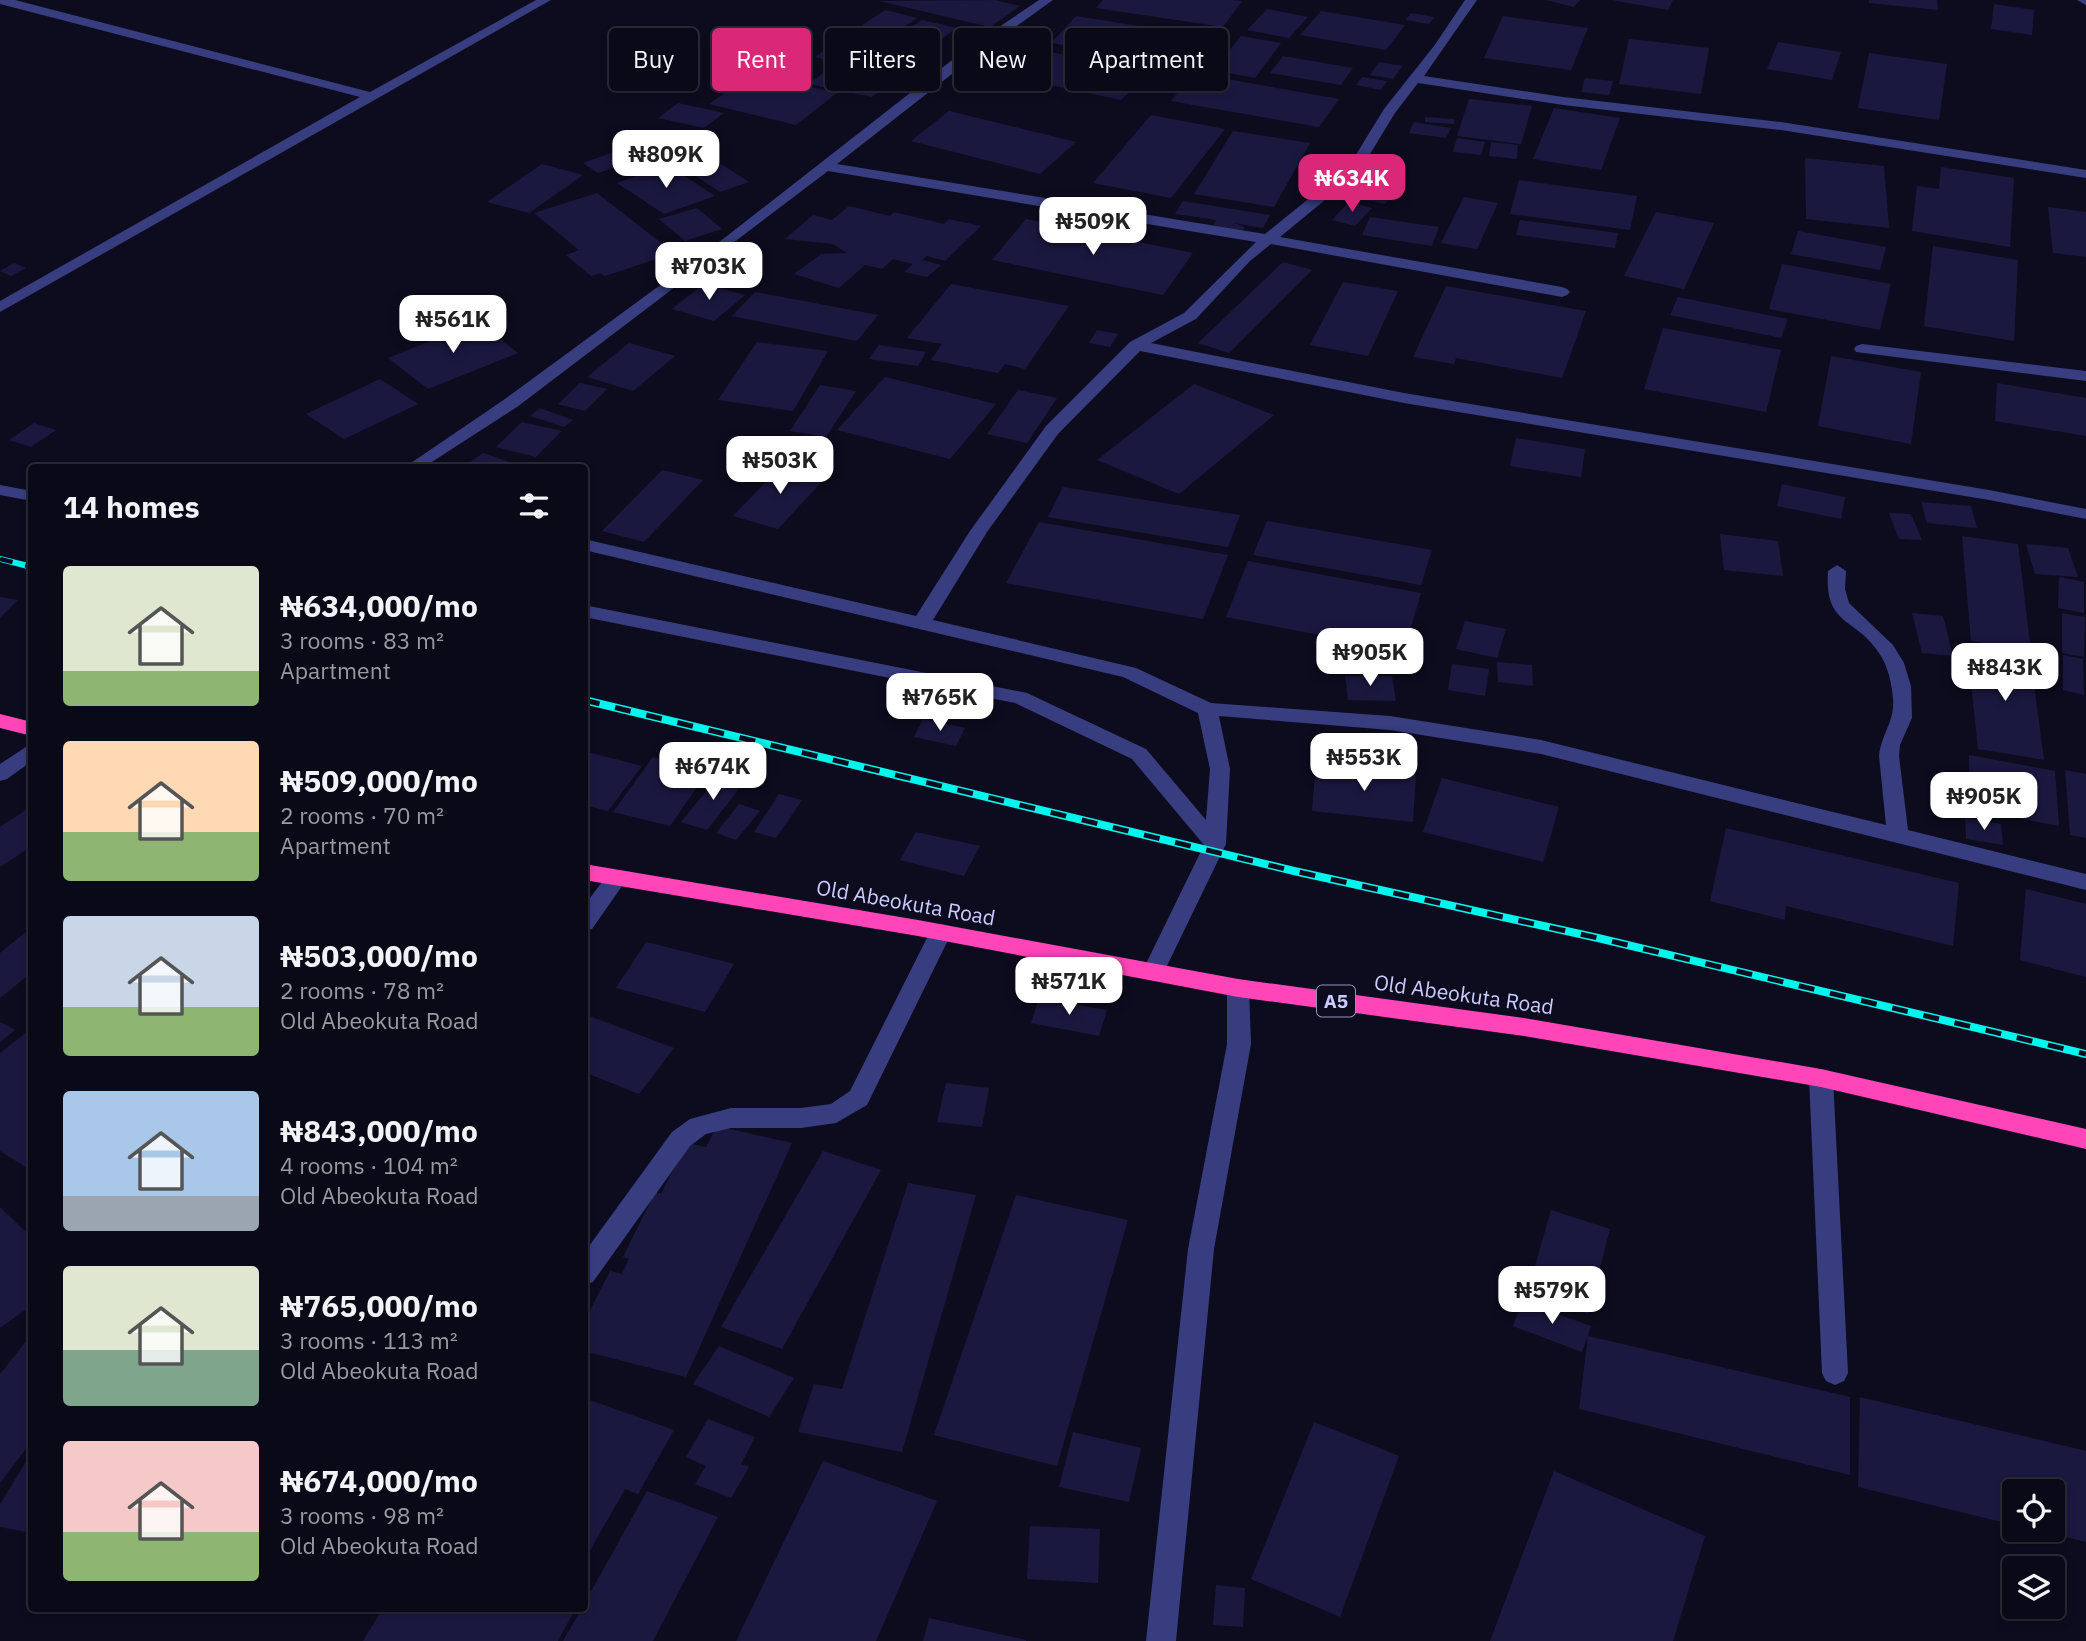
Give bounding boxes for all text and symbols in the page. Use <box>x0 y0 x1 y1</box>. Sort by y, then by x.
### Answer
chip: Buy <box>609 28 698 91</box>
chip: Rent <box>712 28 811 91</box>
chip: Filters <box>825 28 940 91</box>
chip: New <box>954 28 1051 91</box>
chip: Apartment <box>1065 28 1228 91</box>
pin: ₦809K <box>617 130 715 190</box>
text: ₦809K <box>628 138 704 168</box>
pin: ₦634K <box>1303 154 1401 214</box>
text: ₦634K <box>1314 162 1390 192</box>
pin: ₦509K <box>1044 198 1142 257</box>
text: ₦509K <box>1055 205 1131 235</box>
pin: ₦703K <box>660 243 758 302</box>
text: ₦703K <box>671 250 747 280</box>
pin: ₦561K <box>404 296 502 355</box>
text: ₦561K <box>415 303 491 333</box>
pin: ₦503K <box>731 436 829 496</box>
text: ₦503K <box>742 444 818 474</box>
text: 14 homes <box>63 487 200 526</box>
icon: filters <box>515 487 553 525</box>
text: ₦634,000/mo <box>280 586 478 625</box>
icon: home <box>119 594 203 678</box>
text: 3 rooms · 83 m² <box>280 625 444 655</box>
pin: ₦905K <box>1321 628 1419 688</box>
text: ₦905K <box>1332 636 1408 666</box>
pin: ₦843K <box>1956 644 2054 703</box>
text: ₦843K <box>1967 651 2043 681</box>
text: Apartment <box>280 655 391 685</box>
pin: ₦765K <box>891 674 989 733</box>
text: ₦765K <box>902 681 978 711</box>
pin: ₦553K <box>1315 734 1413 793</box>
text: ₦553K <box>1326 741 1402 771</box>
pin: ₦674K <box>664 742 762 802</box>
text: ₦674K <box>675 750 751 780</box>
text: ₦509,000/mo <box>280 761 478 800</box>
icon: home <box>119 769 203 853</box>
pin: ₦905K <box>1935 772 2033 832</box>
text: ₦905K <box>1946 780 2022 810</box>
text: 2 rooms · 70 m² <box>280 800 444 830</box>
text: Apartment <box>280 830 391 860</box>
street label: Old Abeokuta Road <box>814 872 998 932</box>
text: ₦503,000/mo <box>280 936 478 975</box>
icon: home <box>119 944 203 1028</box>
pin: ₦571K <box>1020 958 1118 1017</box>
text: ₦571K <box>1031 965 1107 995</box>
street label: Old Abeokuta Road <box>1372 968 1556 1020</box>
text: 2 rooms · 78 m² <box>280 975 444 1005</box>
road number: A5 <box>1317 986 1355 1016</box>
text: Old Abeokuta Road <box>280 1005 479 1035</box>
text: ₦843,000/mo <box>280 1111 478 1150</box>
icon: home <box>119 1119 203 1203</box>
text: 4 rooms · 104 m² <box>280 1150 458 1180</box>
text: Old Abeokuta Road <box>280 1180 479 1210</box>
pin: ₦579K <box>1503 1266 1601 1326</box>
text: ₦579K <box>1514 1274 1590 1304</box>
text: ₦765,000/mo <box>280 1286 478 1325</box>
icon: home <box>119 1294 203 1378</box>
text: 3 rooms · 113 m² <box>280 1325 458 1355</box>
text: Old Abeokuta Road <box>280 1355 479 1385</box>
text: ₦674,000/mo <box>280 1461 478 1500</box>
icon: home <box>119 1469 203 1553</box>
map controls <box>2002 1479 2065 1619</box>
button: locate <box>2002 1479 2065 1542</box>
text: 3 rooms · 98 m² <box>280 1500 444 1530</box>
text: Old Abeokuta Road <box>280 1530 479 1560</box>
button: layers <box>2002 1556 2065 1619</box>

